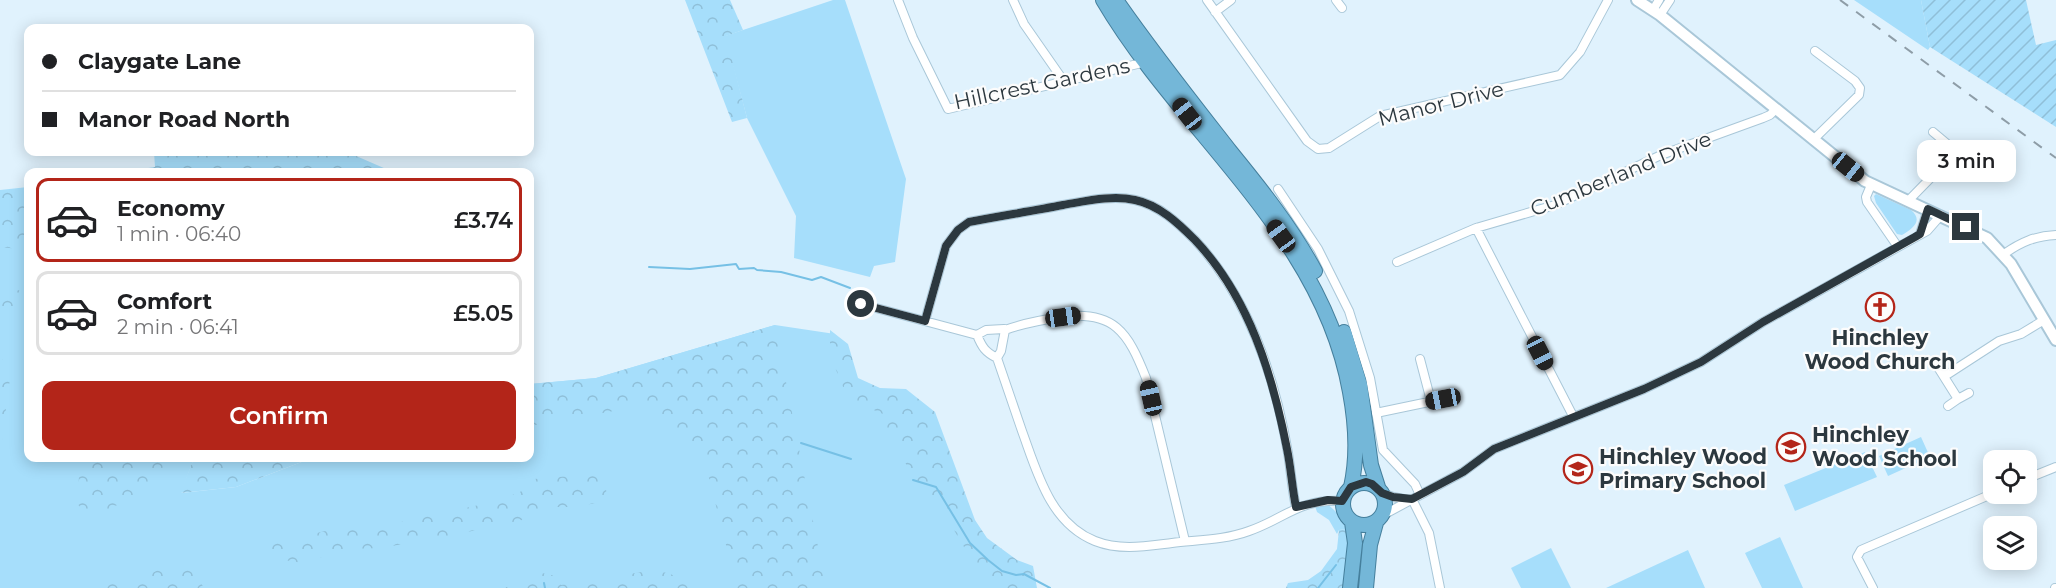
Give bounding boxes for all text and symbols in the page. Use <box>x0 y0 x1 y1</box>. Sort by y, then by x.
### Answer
text: Claygate Lane <box>78 48 241 75</box>
street label: Hillcrest Gardens <box>952 53 1132 114</box>
street label: Manor Drive <box>1375 76 1506 131</box>
car <box>1169 94 1205 134</box>
text: Manor Road North <box>78 106 290 133</box>
street label: Cumberland Drive <box>1527 126 1715 221</box>
callout: 3 min <box>1916 140 2016 182</box>
car <box>1828 149 1868 185</box>
text: 3 min <box>1938 149 1995 173</box>
icon: car <box>45 193 99 247</box>
text: Economy <box>117 195 225 222</box>
text: £3.74 <box>454 207 513 234</box>
route end <box>1952 213 1979 240</box>
car <box>1263 216 1299 256</box>
text: 1 min · 06:40 <box>117 222 241 246</box>
icon: car <box>45 286 99 340</box>
text: Comfort <box>117 288 212 315</box>
route start <box>847 290 874 317</box>
church icon: Hinchley Wood Church <box>1864 291 1896 323</box>
text: £5.05 <box>453 300 513 327</box>
car <box>1044 306 1082 328</box>
text: 2 min · 06:41 <box>117 315 239 339</box>
place label: Hinchley Wood Church <box>1804 325 1956 374</box>
car <box>1524 333 1556 373</box>
car <box>1138 378 1164 418</box>
button: Confirm <box>42 381 516 450</box>
car <box>1424 387 1462 411</box>
place label: Hinchley Wood School <box>1812 422 1957 471</box>
school or university icon: Hinchley Wood School <box>1775 431 1807 463</box>
place label: Hinchley Wood Primary School <box>1599 444 1767 493</box>
map controls <box>1983 450 2037 570</box>
button: locate <box>1983 450 2037 504</box>
school or university icon: Hinchley Wood Primary School <box>1562 453 1594 485</box>
button: layers <box>1983 516 2037 570</box>

